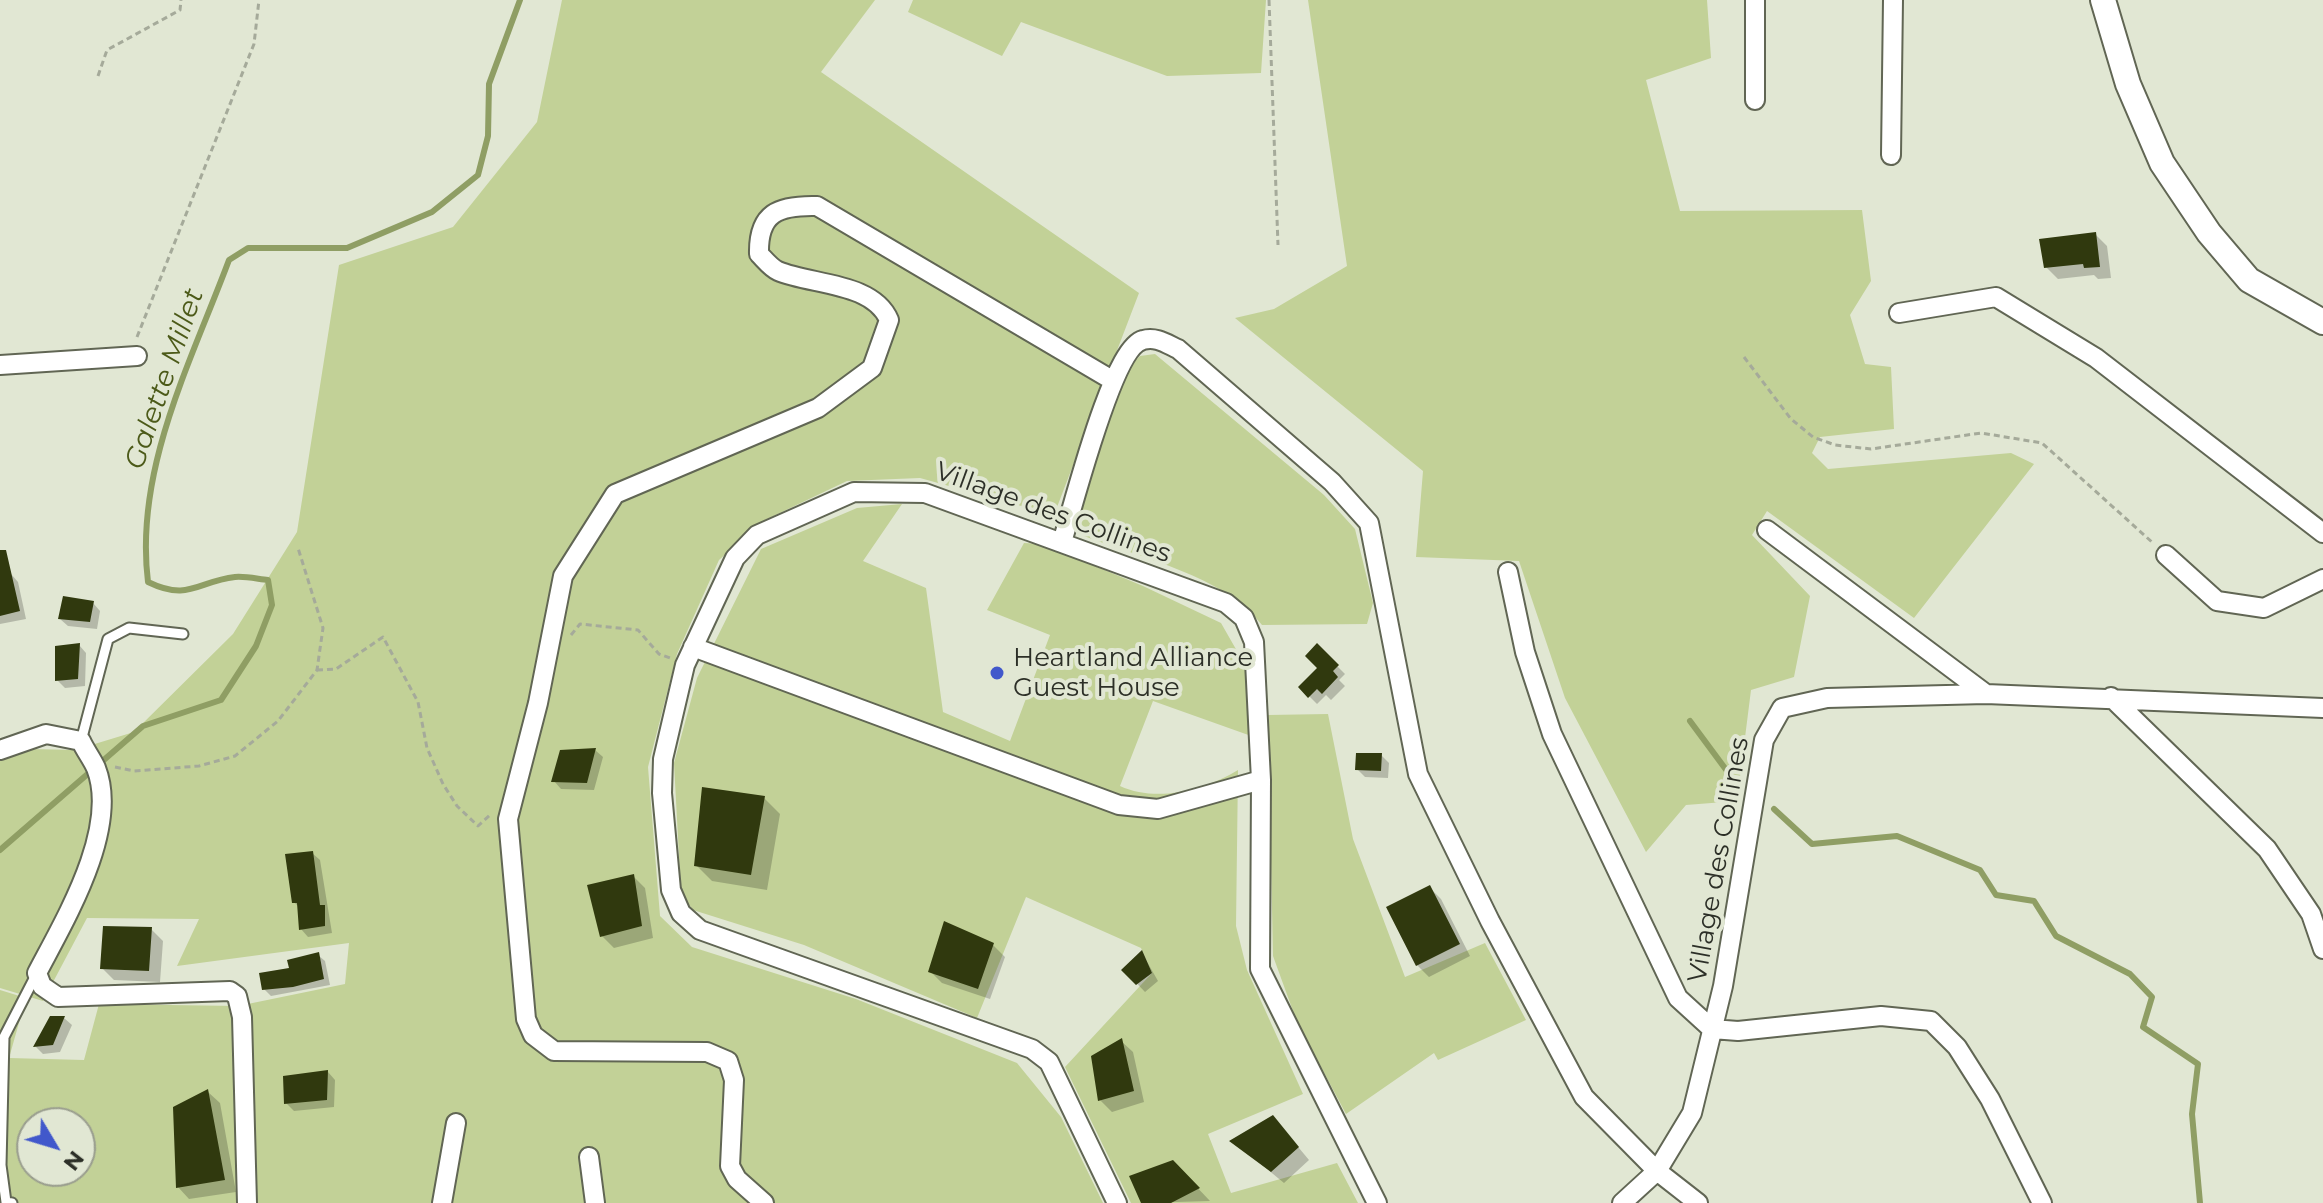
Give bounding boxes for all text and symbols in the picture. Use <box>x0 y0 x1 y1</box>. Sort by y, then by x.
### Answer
water label: Galette Millet <box>118 284 212 474</box>
street label: Village des Collines <box>931 456 1175 570</box>
place label: Heartland Alliance Guest House <box>1013 642 1253 704</box>
marker: Heartland Alliance Guest House <box>988 664 1006 682</box>
street label: Village des Collines <box>1682 735 1756 985</box>
north arrow <box>16 1107 96 1187</box>
text: N <box>58 1146 90 1176</box>

